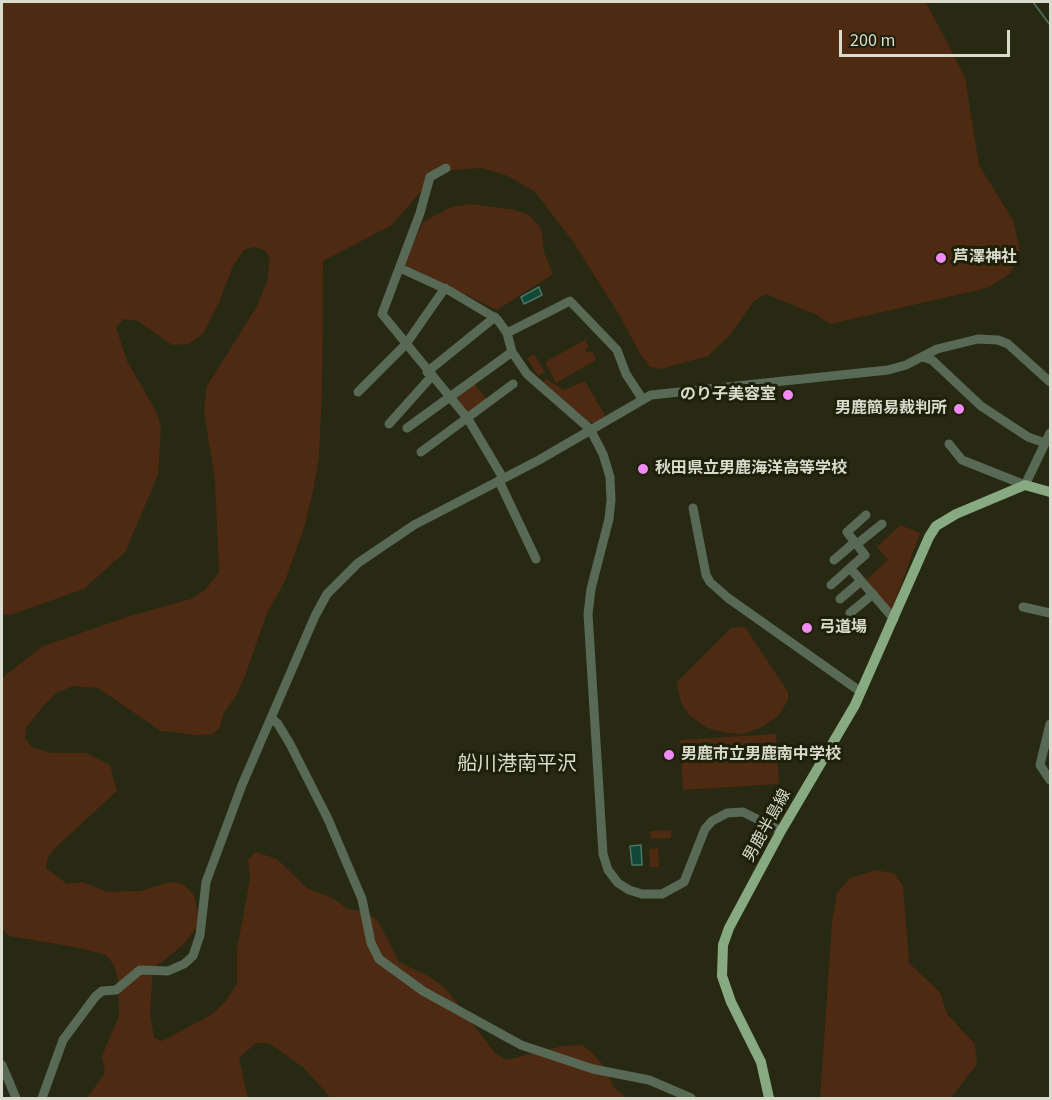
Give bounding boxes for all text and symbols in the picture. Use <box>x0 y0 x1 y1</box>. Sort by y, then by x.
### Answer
scale bar <box>842 18 1013 56</box>
text: 200 m <box>850 28 895 53</box>
place label: 芦澤神社 <box>953 248 1017 268</box>
marker: 芦澤神社 <box>934 251 948 265</box>
place label: のり子美容室 <box>680 385 776 405</box>
marker: のり子美容室 <box>781 388 795 402</box>
place label: 男鹿簡易裁判所 <box>835 399 947 419</box>
marker: 男鹿簡易裁判所 <box>952 402 966 416</box>
place label: 秋田県立男鹿海洋高等学校 <box>655 459 847 479</box>
marker: 秋田県立男鹿海洋高等学校 <box>636 462 650 476</box>
place label: 弓道場 <box>819 618 867 638</box>
marker: 弓道場 <box>800 621 814 635</box>
place label: 男鹿市立男鹿南中学校 <box>681 745 841 765</box>
marker: 男鹿市立男鹿南中学校 <box>662 748 676 762</box>
district label: 船川港南平沢 <box>457 754 577 778</box>
street label: 男鹿半島線 <box>740 786 796 866</box>

